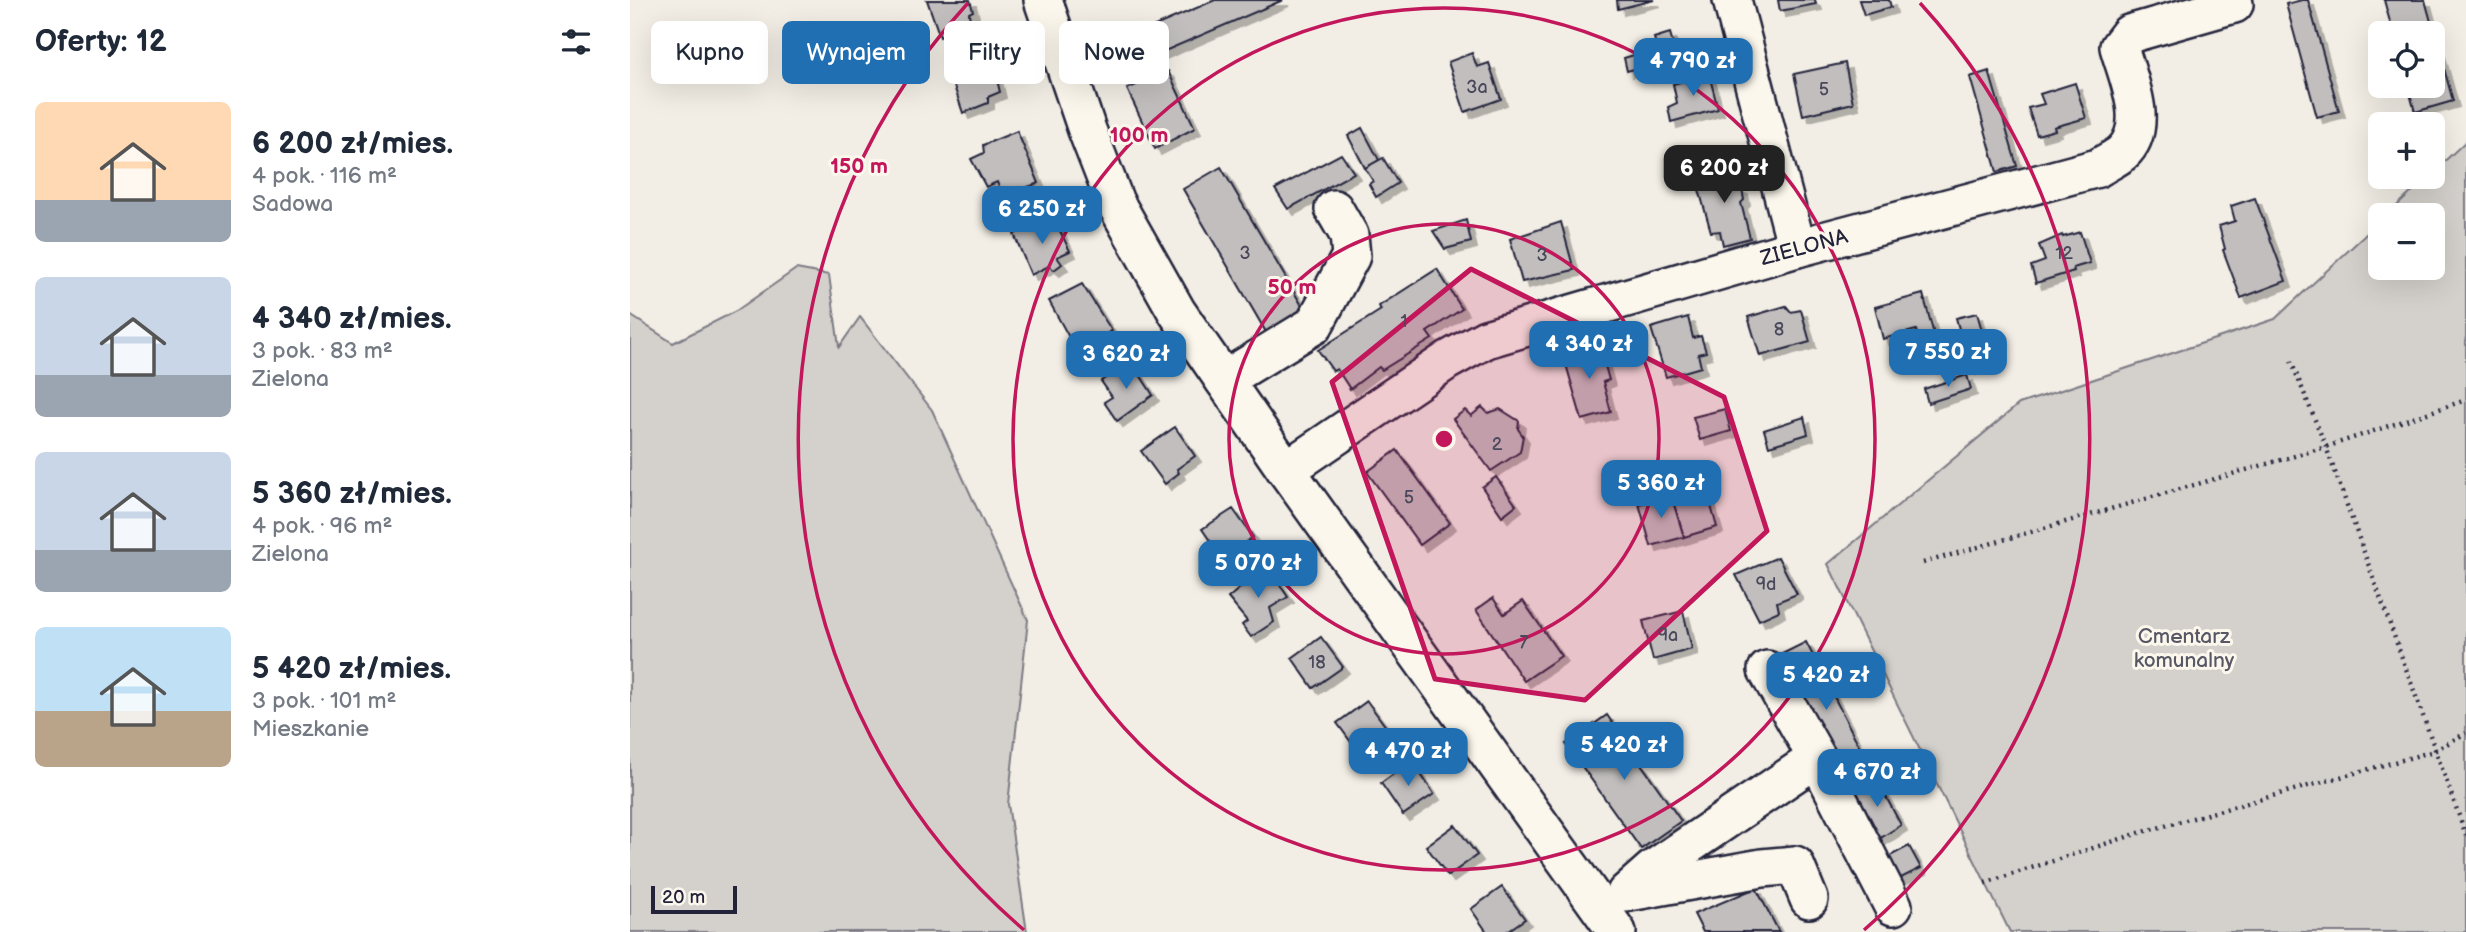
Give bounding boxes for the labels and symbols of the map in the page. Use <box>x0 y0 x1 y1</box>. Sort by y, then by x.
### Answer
pin: 4 790 zł <box>1621 38 1765 98</box>
house number: 3a <box>1466 77 1488 98</box>
house number: 5 <box>1819 79 1829 100</box>
text: 100 m <box>1110 123 1168 148</box>
pin: 6 200 zł <box>1652 146 1796 205</box>
text: 150 m <box>830 154 888 179</box>
pin: 6 250 zł <box>970 187 1114 246</box>
street label: ZIELONA <box>1757 224 1851 271</box>
house number: 3 <box>1239 243 1251 264</box>
house number: 12 <box>2055 243 2073 264</box>
house number: 3 <box>1536 245 1548 266</box>
text: 50 m <box>1268 275 1316 300</box>
house number: 1 <box>1401 311 1407 332</box>
house number: 8 <box>1774 319 1784 340</box>
pin: 4 340 zł <box>1517 322 1661 381</box>
pin: 7 550 zł <box>1876 330 2020 389</box>
pin: 3 620 zł <box>1054 332 1198 391</box>
centre of rings <box>1432 427 1456 451</box>
house number: 2 <box>1492 434 1503 455</box>
pin: 5 360 zł <box>1589 461 1733 520</box>
house number: 5 <box>1404 487 1414 508</box>
pin: 5 070 zł <box>1186 540 1330 600</box>
house number: 9d <box>1756 574 1776 595</box>
park label: Cmentarz komunalny <box>2134 624 2235 673</box>
house number: 9a <box>1658 625 1678 646</box>
house number: 7 <box>1520 632 1529 653</box>
house number: 18 <box>1308 652 1326 673</box>
pin: 5 420 zł <box>1754 652 1898 712</box>
pin: 5 420 zł <box>1552 722 1696 782</box>
pin: 4 470 zł <box>1336 728 1480 788</box>
pin: 4 670 zł <box>1805 750 1949 809</box>
scale bar <box>651 883 737 915</box>

